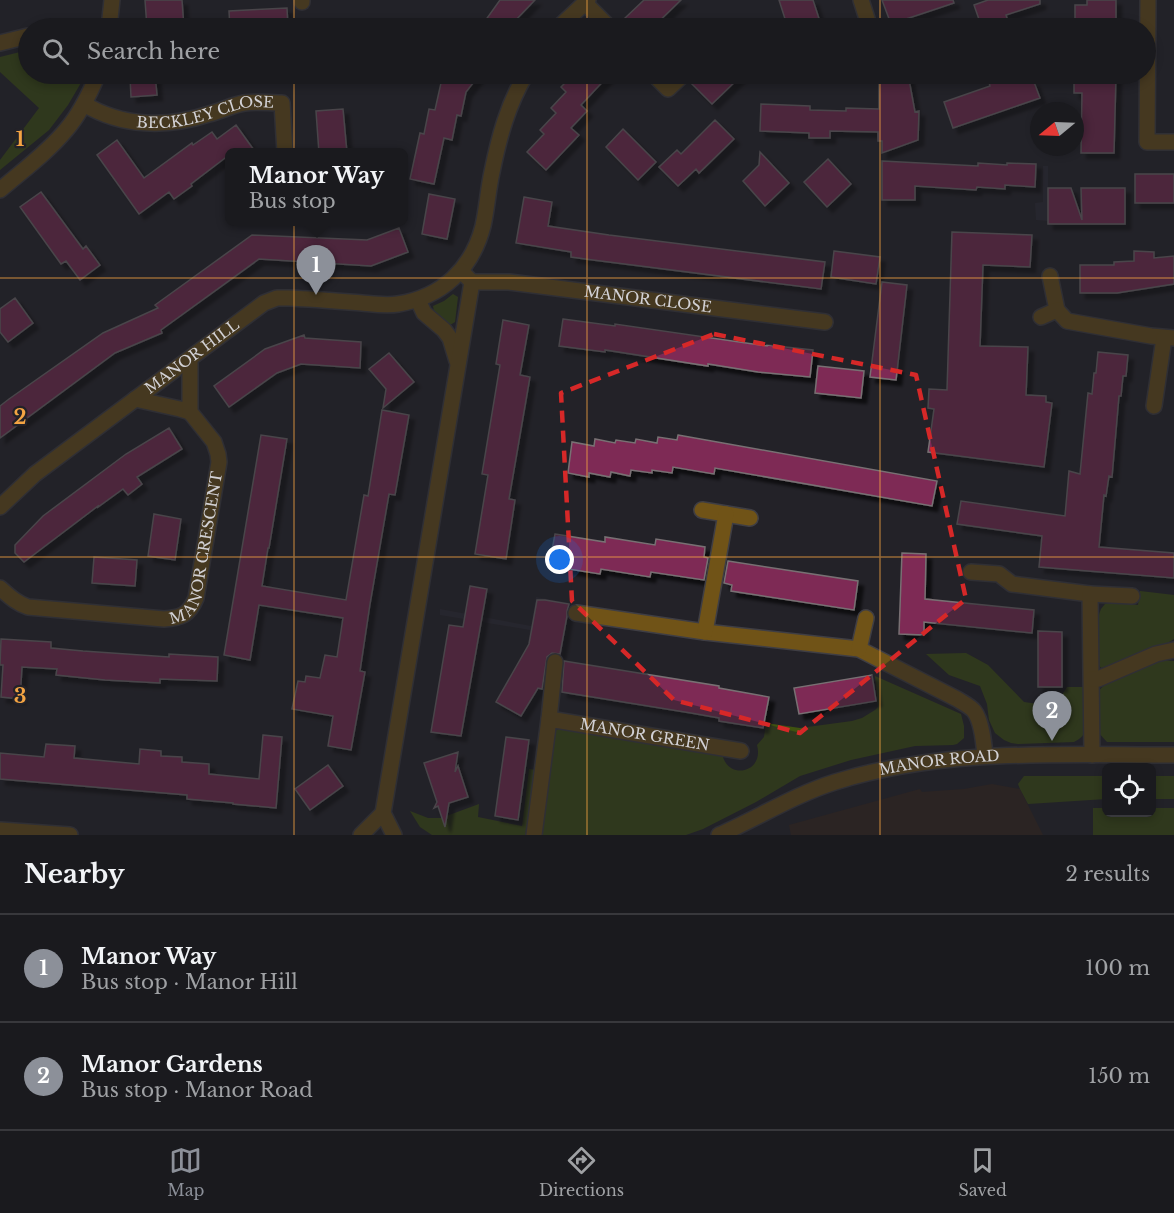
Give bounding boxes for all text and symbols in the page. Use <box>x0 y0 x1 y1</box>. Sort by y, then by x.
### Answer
search box <box>18 18 1156 84</box>
icon: search <box>39 35 72 68</box>
text: Search here <box>87 38 220 65</box>
street label: BECKLEY CLOSE <box>136 92 274 132</box>
north arrow <box>1030 102 1084 156</box>
text: 1 <box>16 127 25 151</box>
popup <box>225 148 408 226</box>
text: Manor Way <box>249 162 384 189</box>
text: Bus stop <box>249 189 336 213</box>
pin: 1 <box>296 246 336 295</box>
street label: MANOR CLOSE <box>583 282 713 317</box>
street label: MANOR HILL <box>141 315 243 398</box>
text: 2 <box>13 405 27 429</box>
street label: MANOR CRESCENT <box>167 470 226 628</box>
your location <box>545 545 574 574</box>
text: 3 <box>14 684 26 708</box>
pin: 2 <box>1032 692 1072 741</box>
street label: MANOR GREEN <box>579 714 711 755</box>
street label: MANOR ROAD <box>877 746 1000 779</box>
map controls <box>1102 763 1156 817</box>
button: locate <box>1102 763 1156 817</box>
text: Nearby <box>24 858 125 890</box>
text: 2 results <box>1066 862 1150 886</box>
text: Manor Way <box>81 943 216 970</box>
text: 1 <box>39 956 48 980</box>
text: 100 m <box>1085 956 1150 980</box>
text: Bus stop · Manor Hill <box>81 970 298 994</box>
text: Manor Gardens <box>81 1051 263 1078</box>
text: 2 <box>37 1064 50 1088</box>
text: 150 m <box>1088 1064 1150 1088</box>
text: Bus stop · Manor Road <box>81 1078 313 1102</box>
tab: Map <box>167 1144 204 1200</box>
tab: Directions <box>539 1144 624 1200</box>
tab: Saved <box>958 1144 1007 1200</box>

